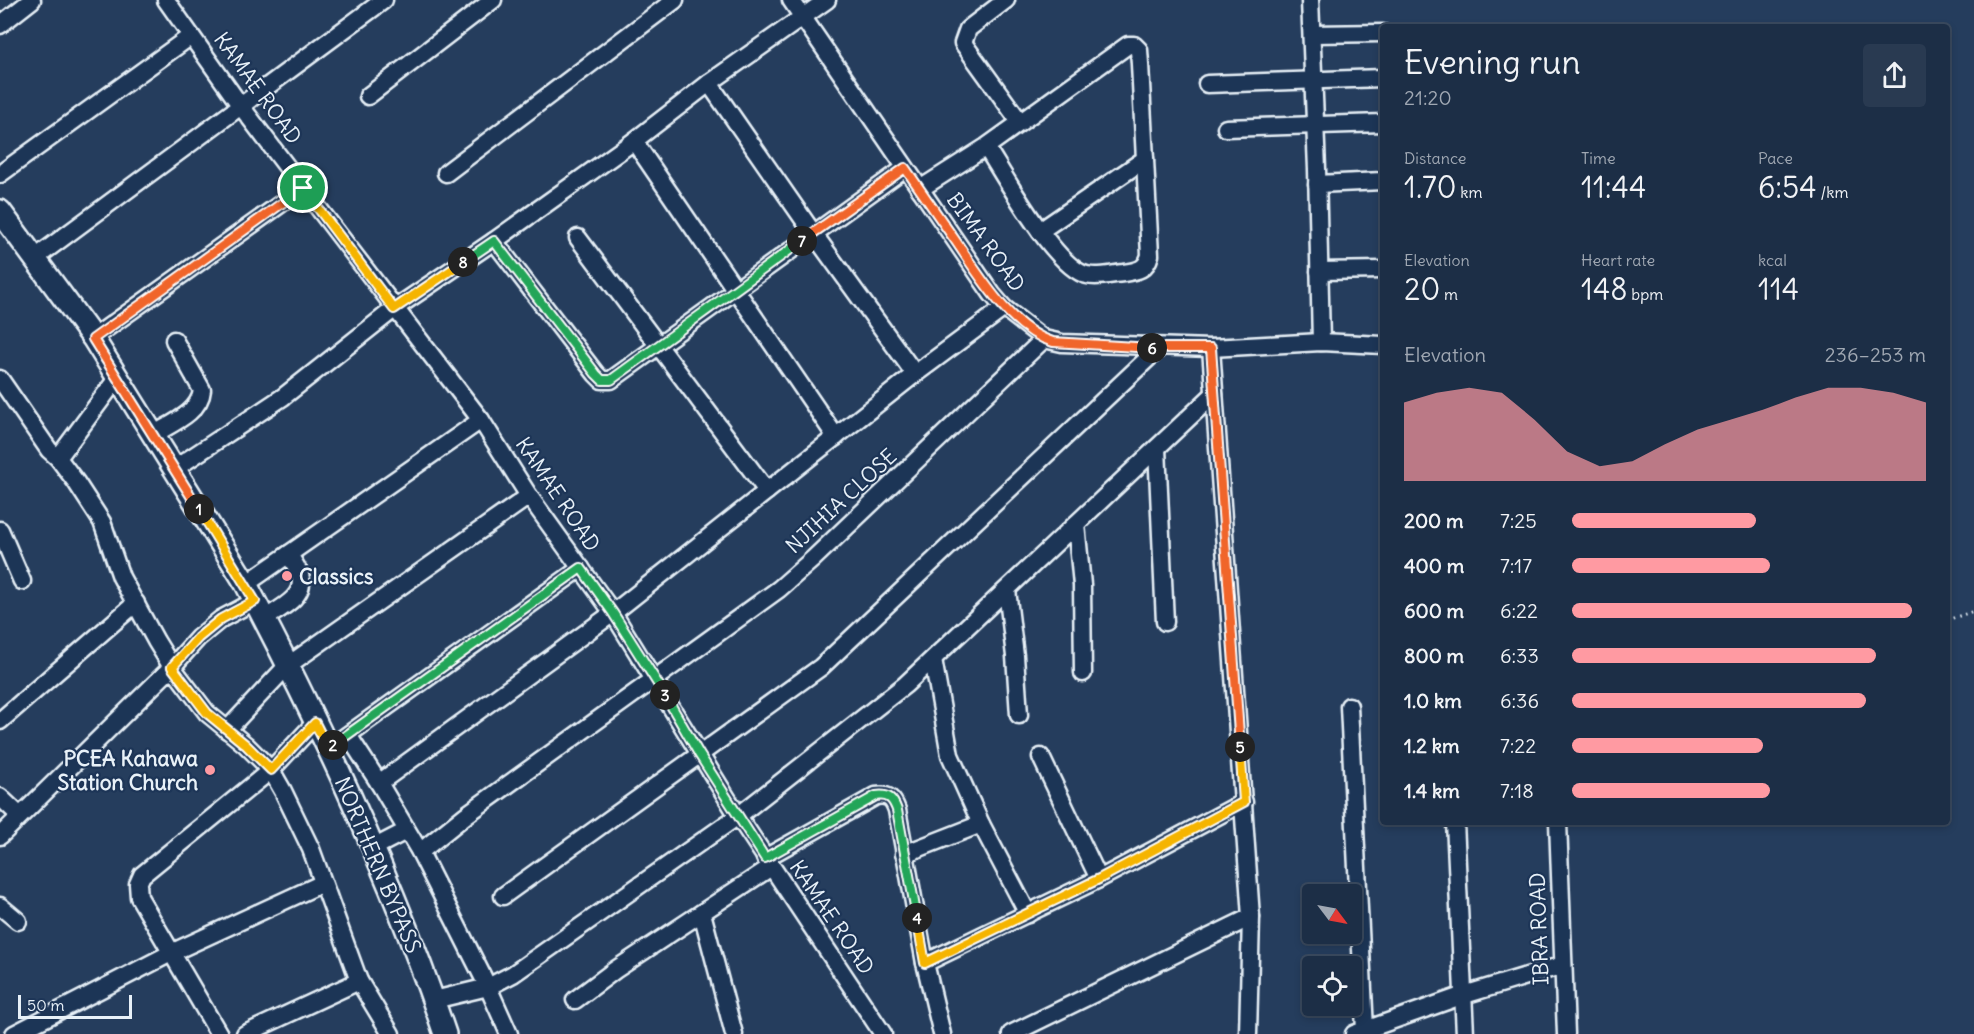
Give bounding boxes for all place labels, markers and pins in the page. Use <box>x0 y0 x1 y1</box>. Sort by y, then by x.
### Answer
pin <box>277 162 328 213</box>
pin: 7 <box>787 226 817 256</box>
pin: 8 <box>448 247 478 277</box>
pin: 6 <box>1137 333 1167 363</box>
pin: 1 <box>184 494 214 524</box>
place label: Classics <box>299 563 374 590</box>
marker: Classics <box>280 569 294 583</box>
pin: 3 <box>650 680 680 710</box>
pin: 2 <box>318 730 348 760</box>
pin: 5 <box>1225 732 1255 762</box>
place label: PCEA Kahawa Station Church <box>58 745 198 796</box>
marker: PCEA Kahawa Station Church <box>203 763 217 777</box>
pin: 4 <box>902 903 932 933</box>

